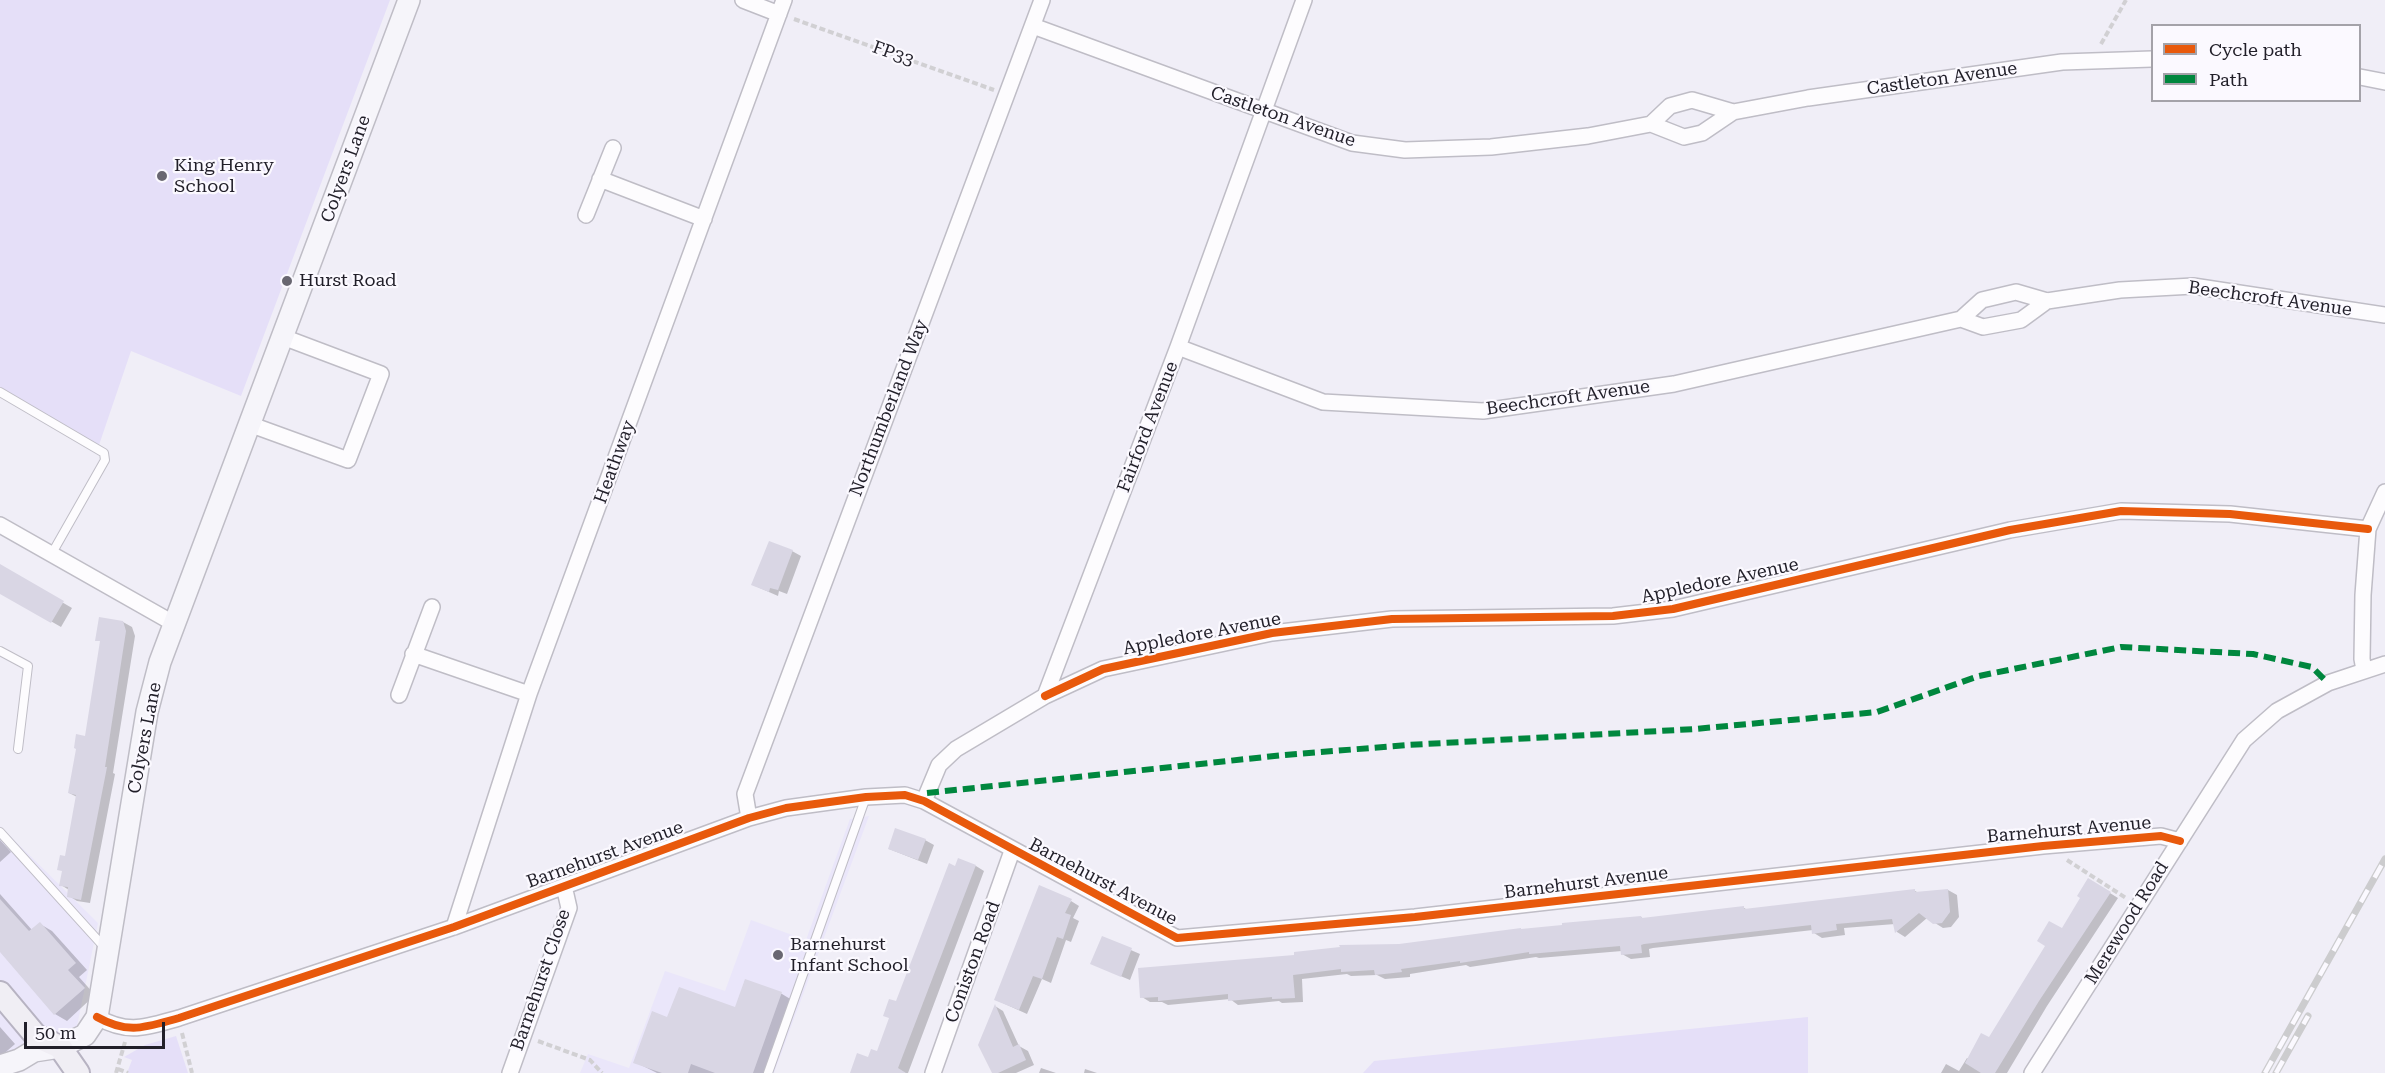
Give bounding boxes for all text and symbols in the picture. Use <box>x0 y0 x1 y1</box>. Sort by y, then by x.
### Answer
legend <box>2151 24 2361 102</box>
street label: FP33 <box>869 37 917 71</box>
text: Cycle path <box>2209 39 2302 60</box>
street label: Castleton Avenue <box>1865 58 2019 100</box>
text: Path <box>2209 69 2248 90</box>
street label: Castleton Avenue <box>1208 82 1358 152</box>
street label: Colyers Lane <box>317 112 375 226</box>
place label: King Henry School <box>174 155 274 198</box>
marker: King Henry School <box>155 169 169 183</box>
place label: Hurst Road <box>299 270 397 292</box>
marker: Hurst Road <box>280 274 294 288</box>
street label: Beechcroft Avenue <box>2187 277 2353 321</box>
street label: Northumberland Way <box>845 316 933 500</box>
street label: Fairford Avenue <box>1113 358 1183 496</box>
street label: Beechcroft Avenue <box>1485 376 1651 420</box>
street label: Heathway <box>590 417 640 507</box>
street label: Appledore Avenue <box>1639 554 1801 608</box>
street label: Appledore Avenue <box>1121 608 1283 660</box>
street label: Colyers Lane <box>124 681 166 795</box>
street label: Barnehurst Avenue <box>1986 812 2152 848</box>
street label: Barnehurst Avenue <box>524 817 686 893</box>
street label: Barnehurst Avenue <box>1025 834 1181 930</box>
street label: Merewood Road <box>2081 858 2173 988</box>
street label: Barnehurst Avenue <box>1503 862 1669 904</box>
street label: Coniston Road <box>941 898 1005 1026</box>
street label: Barnehurst Close <box>507 906 575 1054</box>
place label: Barnehurst Infant School <box>790 934 909 976</box>
marker: Barnehurst Infant School <box>771 948 785 962</box>
scale bar <box>27 1010 168 1048</box>
text: 50 m <box>35 1022 76 1043</box>

